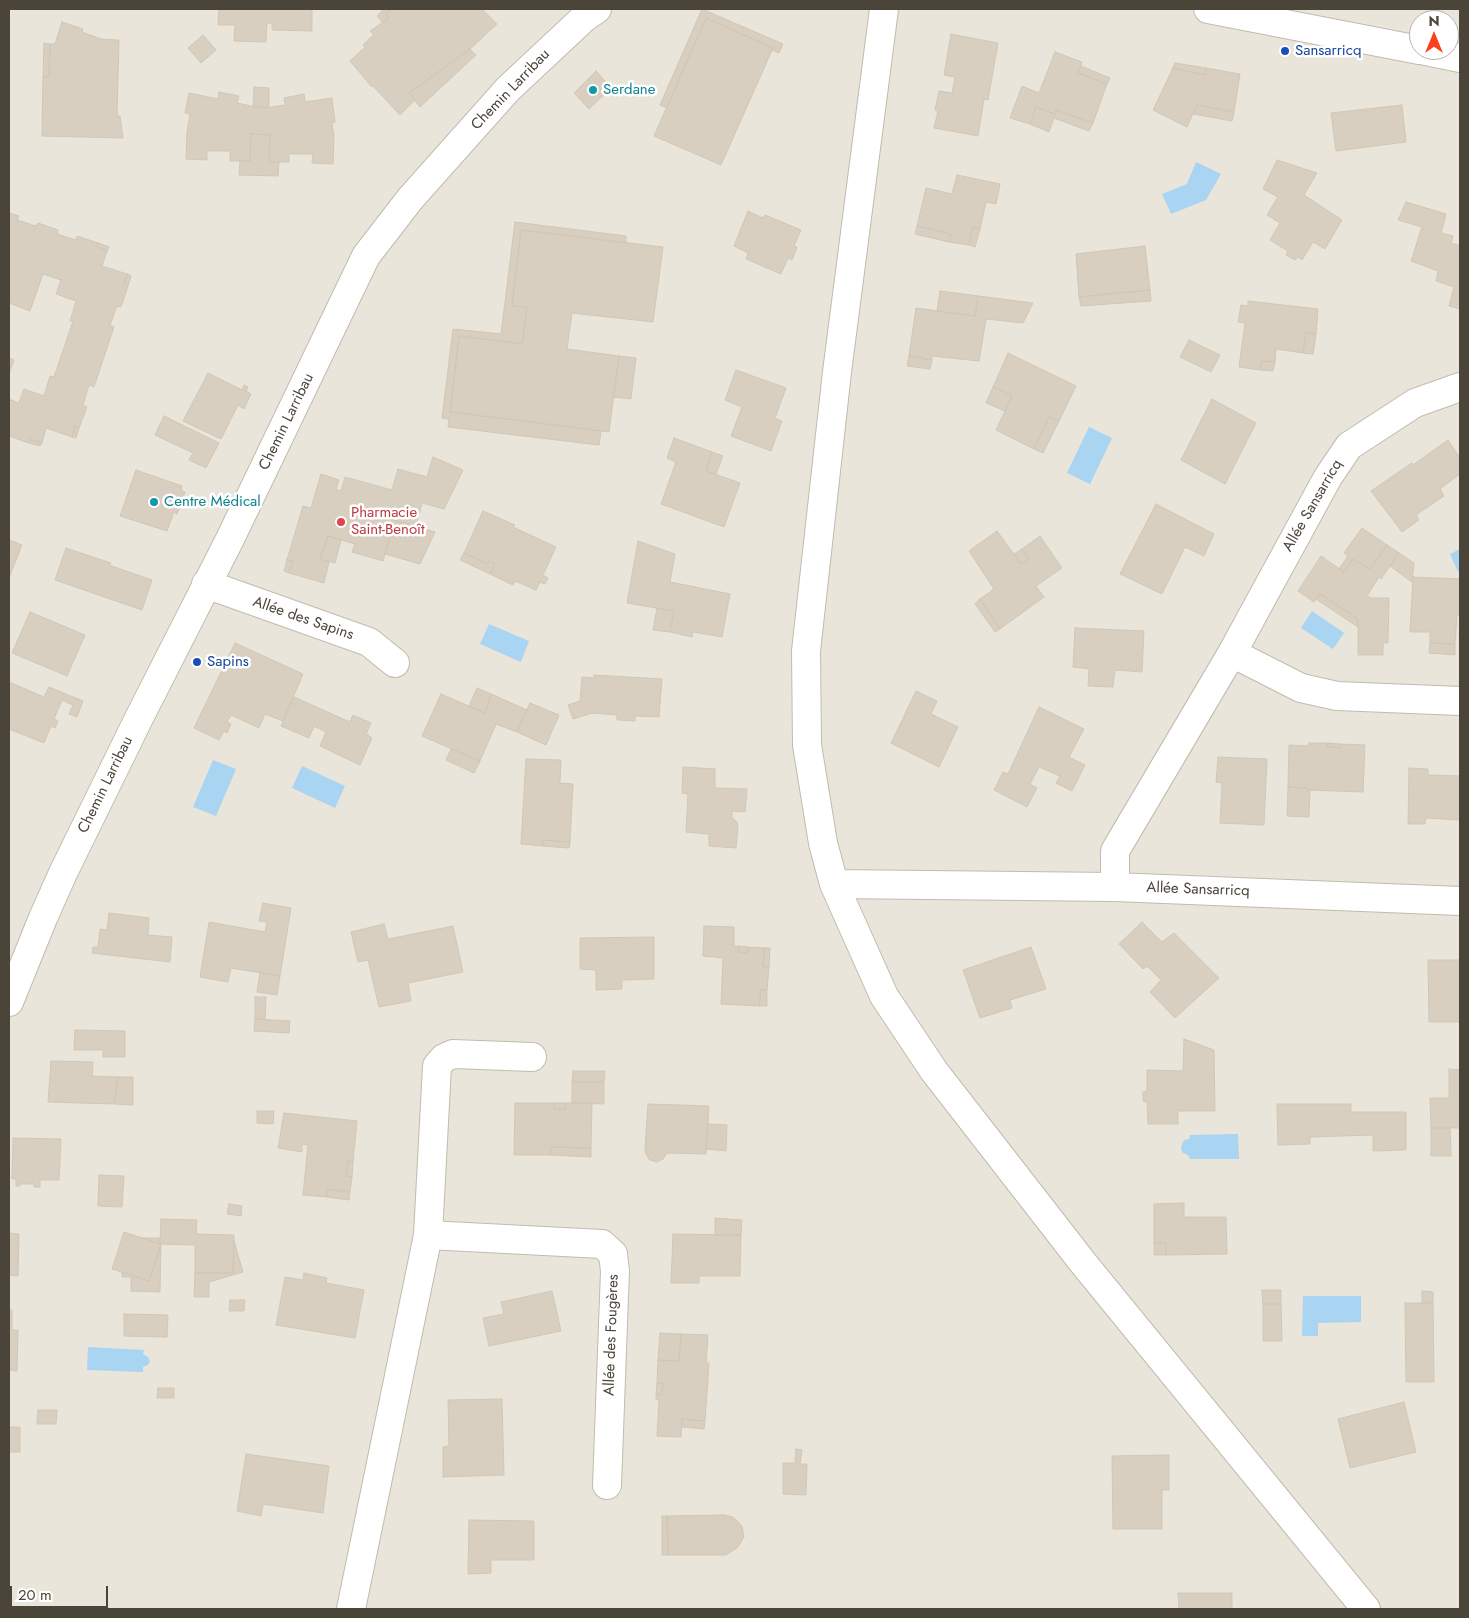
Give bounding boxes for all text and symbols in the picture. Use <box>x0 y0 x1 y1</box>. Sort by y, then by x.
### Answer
north arrow <box>1409 10 1459 60</box>
text: N <box>1428 11 1440 31</box>
place label: Sansarricq <box>1295 42 1361 60</box>
marker: Sansarricq <box>1279 45 1291 57</box>
street label: Chemin Larribau <box>468 46 554 134</box>
place label: Serdane <box>603 81 655 99</box>
marker: Serdane <box>587 84 599 96</box>
street label: Chemin Larribau <box>256 371 318 473</box>
street label: Allée Sansarricq <box>1279 457 1347 555</box>
place label: Centre Médical <box>164 493 261 511</box>
marker: Centre Médical <box>148 496 160 508</box>
place label: Pharmacie Saint-Benoît <box>351 504 425 539</box>
marker: Pharmacie Saint-Benoît <box>335 516 347 528</box>
street label: Allée des Sapins <box>250 593 356 645</box>
place label: Sapins <box>207 653 249 671</box>
marker: Sapins <box>191 656 203 668</box>
street label: Chemin Larribau <box>75 734 137 836</box>
street label: Allée Sansarricq <box>1146 879 1250 901</box>
street label: Allée des Fougères <box>601 1274 623 1396</box>
scale bar <box>12 1576 110 1608</box>
text: 20 m <box>18 1584 52 1606</box>

